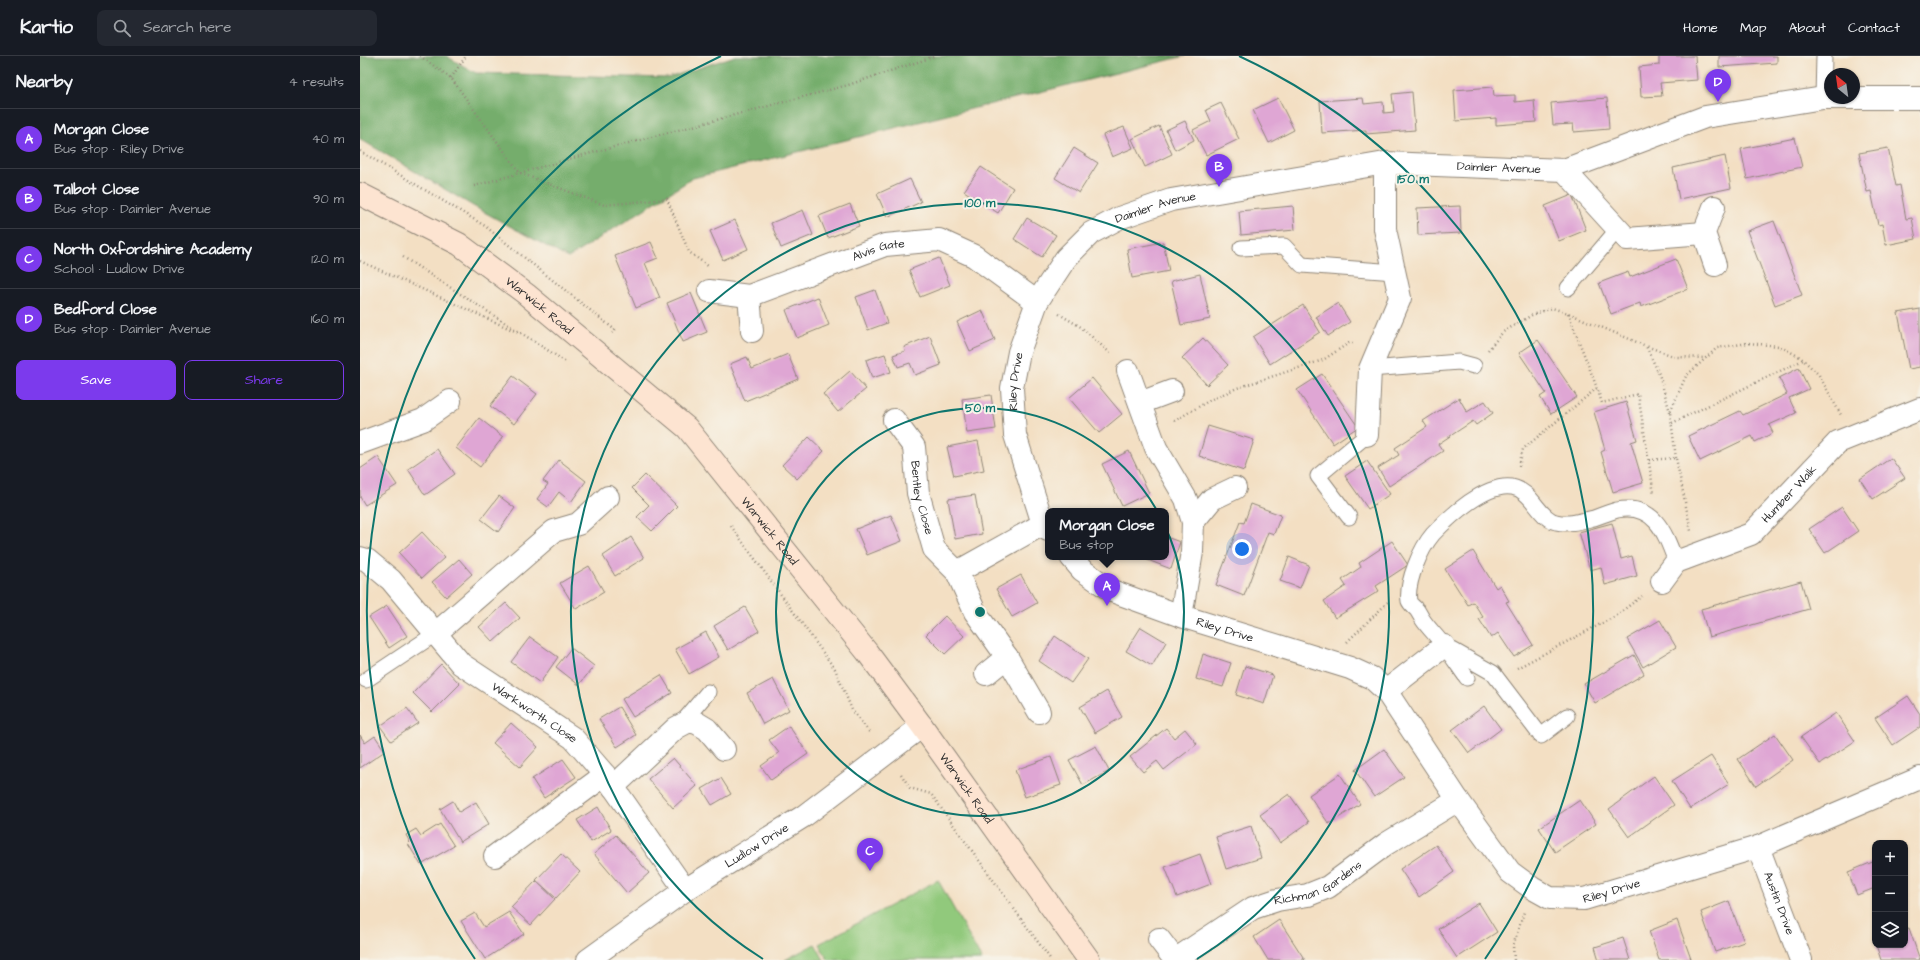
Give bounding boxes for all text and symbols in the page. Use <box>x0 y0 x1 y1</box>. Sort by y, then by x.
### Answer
search box <box>97 10 377 46</box>
text: Kartio <box>20 14 73 41</box>
icon: search <box>111 17 133 39</box>
text: Search here <box>143 17 231 38</box>
text: Home <box>1683 18 1718 38</box>
text: Map <box>1740 18 1766 38</box>
text: About <box>1788 18 1826 38</box>
text: Contact <box>1848 18 1900 38</box>
north arrow <box>1824 68 1860 104</box>
pin: D <box>1705 69 1731 102</box>
text: Nearby <box>16 70 73 94</box>
text: 4 results <box>289 73 344 91</box>
text: Morgan Close <box>54 119 149 140</box>
text: A <box>25 130 33 148</box>
text: 40 m <box>312 130 344 148</box>
text: Bus stop · Riley Drive <box>54 140 184 158</box>
pin: B <box>1206 154 1232 187</box>
street label: Daimler Avenue <box>1457 158 1542 178</box>
text: 150 m <box>1397 171 1430 188</box>
text: Talbot Close <box>54 179 139 200</box>
street label: Daimler Avenue <box>1113 188 1198 228</box>
text: B <box>24 190 34 208</box>
text: 90 m <box>313 190 344 208</box>
text: 100 m <box>965 195 996 212</box>
text: Bus stop · Daimler Avenue <box>54 200 211 218</box>
street label: Alvis Gate <box>850 235 906 266</box>
text: North Oxfordshire Academy <box>54 239 252 260</box>
text: C <box>24 250 34 268</box>
text: 120 m <box>311 250 344 268</box>
text: School · Ludlow Drive <box>54 260 185 278</box>
street label: Warwick Road <box>501 273 576 339</box>
text: Bedford Close <box>54 299 157 320</box>
text: D <box>25 310 33 328</box>
text: 160 m <box>311 310 344 328</box>
text: Bus stop · Daimler Avenue <box>54 320 211 338</box>
street label: Riley Drive <box>1004 350 1028 411</box>
button: Save <box>16 360 176 400</box>
button: Share <box>184 360 344 400</box>
text: 50 m <box>965 400 996 417</box>
street label: Bentley Close <box>906 460 938 537</box>
street label: Humber Walk <box>1758 461 1821 527</box>
street label: Warwick Road <box>737 494 802 569</box>
popup <box>1045 508 1169 560</box>
text: Morgan Close <box>1059 515 1155 536</box>
text: Bus stop <box>1059 536 1113 554</box>
your location <box>1232 539 1252 559</box>
pin: A <box>1094 573 1120 606</box>
centre of rings <box>973 605 987 619</box>
street label: Riley Drive <box>1194 613 1256 647</box>
street label: Warkworth Close <box>488 678 582 747</box>
street label: Warwick Road <box>935 750 997 827</box>
street label: Ludlow Drive <box>722 819 793 872</box>
pin: C <box>857 838 883 871</box>
map controls <box>1872 840 1908 948</box>
button: + <box>1872 840 1908 876</box>
street label: Richman Gardens <box>1273 857 1365 909</box>
street label: Austin Drive <box>1759 869 1799 938</box>
street label: Riley Drive <box>1581 875 1643 908</box>
button: − <box>1872 876 1908 912</box>
button: layers <box>1872 912 1908 948</box>

